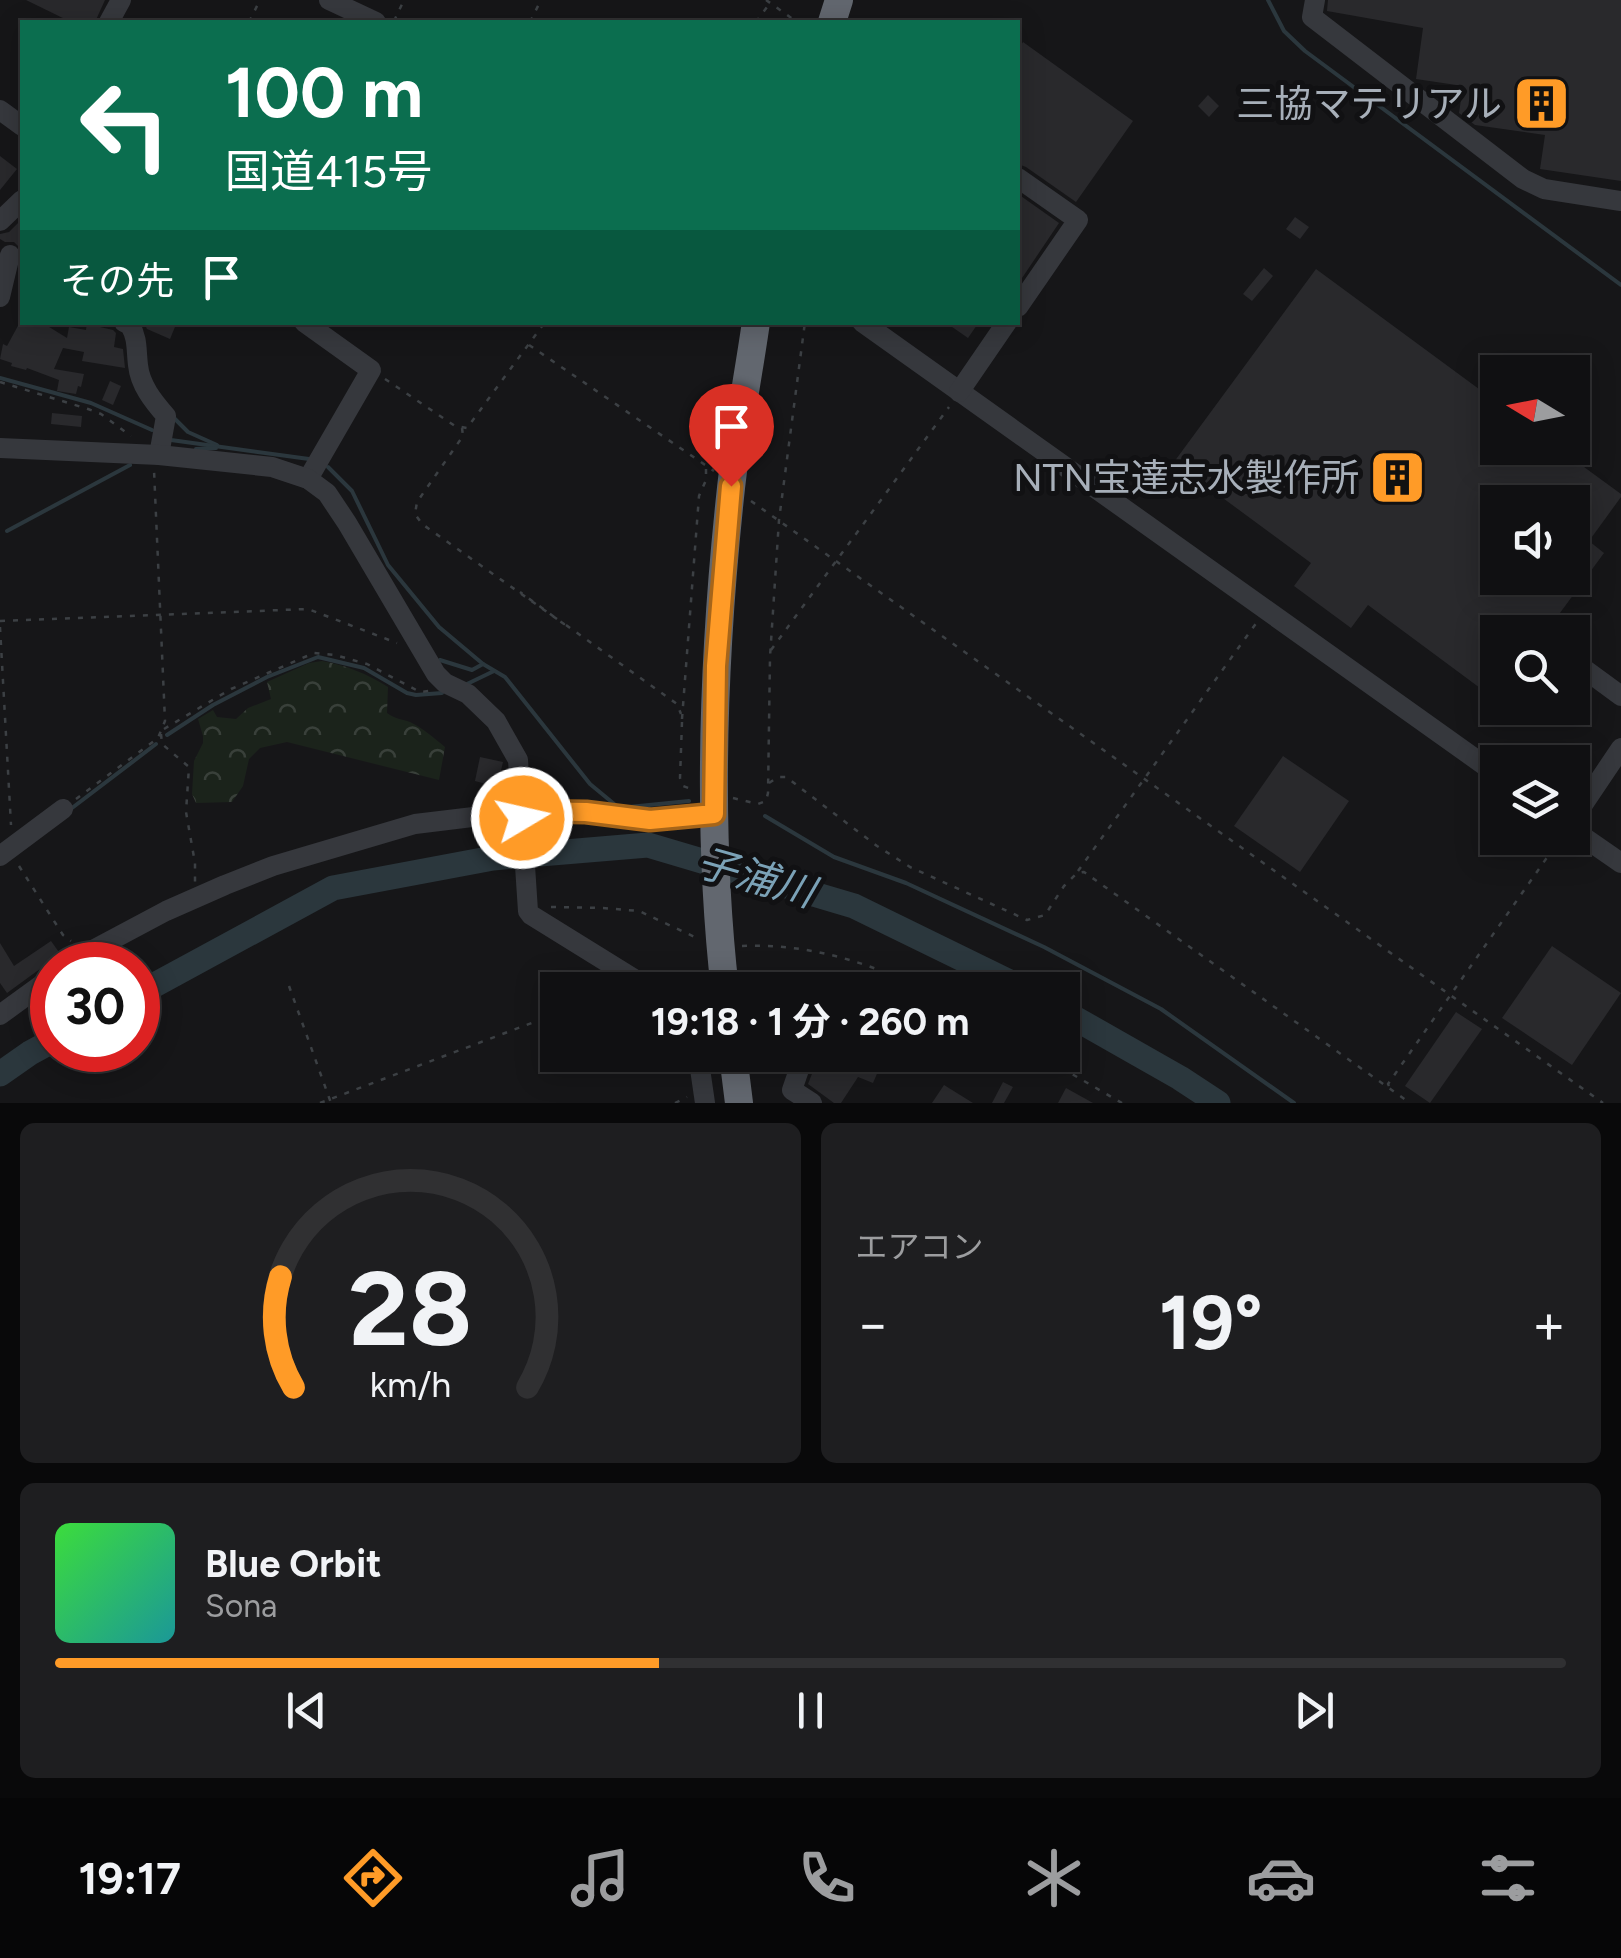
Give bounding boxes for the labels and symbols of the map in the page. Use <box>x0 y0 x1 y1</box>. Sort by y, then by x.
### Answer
building icon: 三協マテリアル <box>1511 74 1571 134</box>
place label: 三協マテリアル <box>1236 81 1502 127</box>
north arrow <box>1480 355 1590 465</box>
pin <box>689 384 774 487</box>
building icon: NTN宝達志水製作所 <box>1368 448 1428 508</box>
place label: NTN宝達志水製作所 <box>1013 455 1359 501</box>
position arrow <box>470 766 574 870</box>
water label: 子浦川 <box>692 837 824 918</box>
speed limit sign: 30 <box>30 942 160 1072</box>

